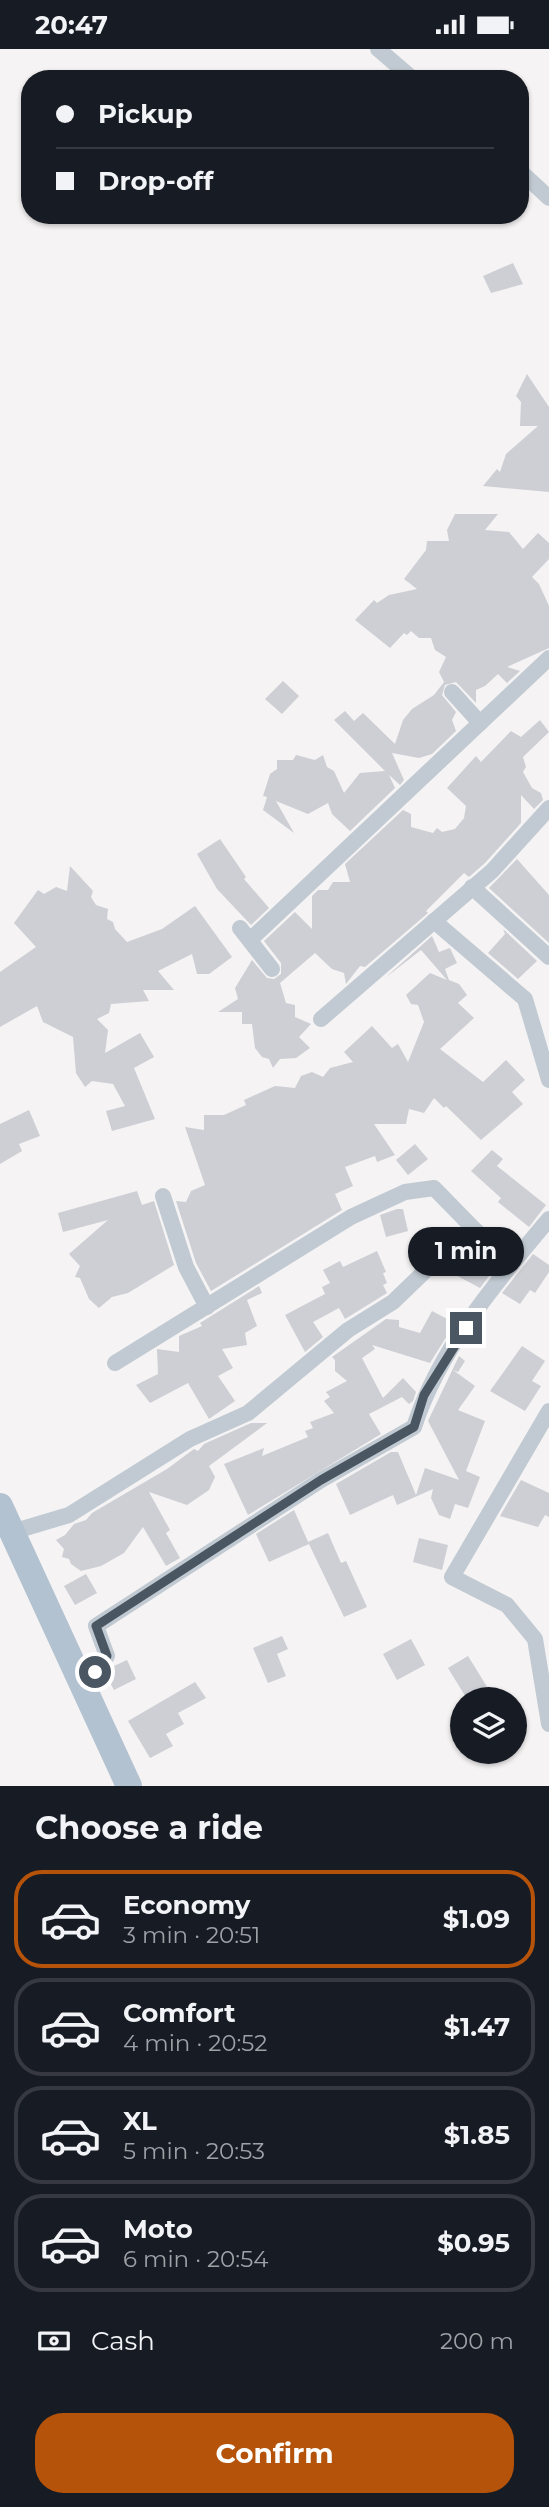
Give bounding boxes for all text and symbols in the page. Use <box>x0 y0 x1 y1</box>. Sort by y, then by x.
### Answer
text: 20:47 <box>35 9 108 41</box>
text: Pickup <box>98 98 193 130</box>
text: Drop-off <box>98 165 213 197</box>
callout: 1 min <box>408 1227 524 1275</box>
text: 1 min <box>435 1237 497 1265</box>
route end <box>450 1312 482 1344</box>
route start <box>79 1656 111 1688</box>
map controls <box>450 1687 527 1764</box>
button: layers <box>450 1687 527 1764</box>
text: Choose a ride <box>35 1808 263 1847</box>
icon: car <box>39 1888 102 1951</box>
text: Economy <box>123 1889 250 1921</box>
text: $1.09 <box>443 1903 510 1935</box>
text: 3 min · 20:51 <box>123 1921 260 1949</box>
icon: car <box>39 1996 102 2059</box>
text: Comfort <box>123 1997 235 2029</box>
text: $1.47 <box>444 2011 510 2043</box>
text: 4 min · 20:52 <box>123 2029 267 2057</box>
icon: car <box>39 2104 102 2167</box>
text: XL <box>123 2105 157 2137</box>
text: $1.85 <box>444 2119 510 2151</box>
text: 5 min · 20:53 <box>123 2137 265 2165</box>
icon: car <box>39 2212 102 2275</box>
text: Moto <box>123 2213 193 2245</box>
text: $0.95 <box>437 2227 510 2259</box>
text: 6 min · 20:54 <box>123 2245 268 2273</box>
icon: cash <box>35 2322 73 2360</box>
text: Cash <box>91 2325 155 2357</box>
text: 200 m <box>440 2327 514 2355</box>
button: Confirm <box>35 2413 514 2493</box>

